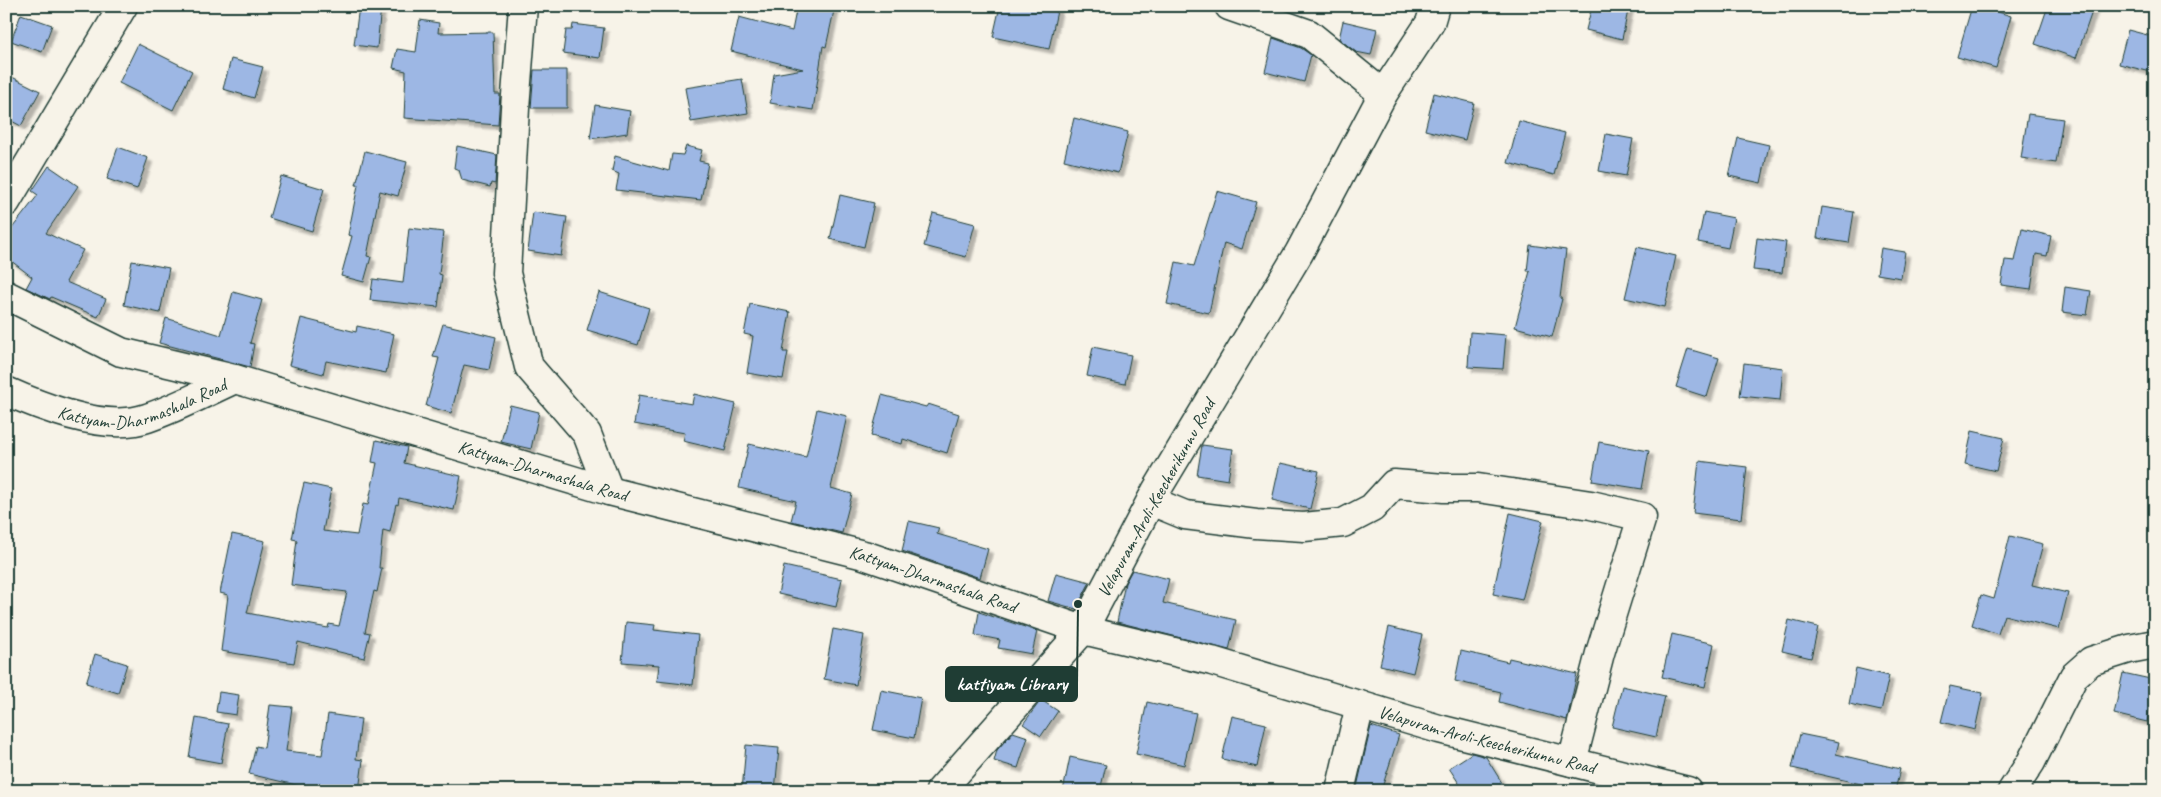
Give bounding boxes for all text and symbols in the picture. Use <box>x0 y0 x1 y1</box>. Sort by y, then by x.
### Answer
street label: Kattyam-Dharmashala Road <box>55 372 232 433</box>
street label: Velapuram-Aroli-Keecherikunnu Road <box>1092 393 1221 601</box>
street label: Kattyam-Dharmashala Road <box>456 435 633 507</box>
street label: Kattyam-Dharmashala Road <box>847 541 1022 618</box>
callout: kattiyam Library <box>946 667 1077 701</box>
text: kattiyam Library <box>957 672 1070 696</box>
street label: Velapuram-Aroli-Keecherikunnu Road <box>1376 700 1600 779</box>

